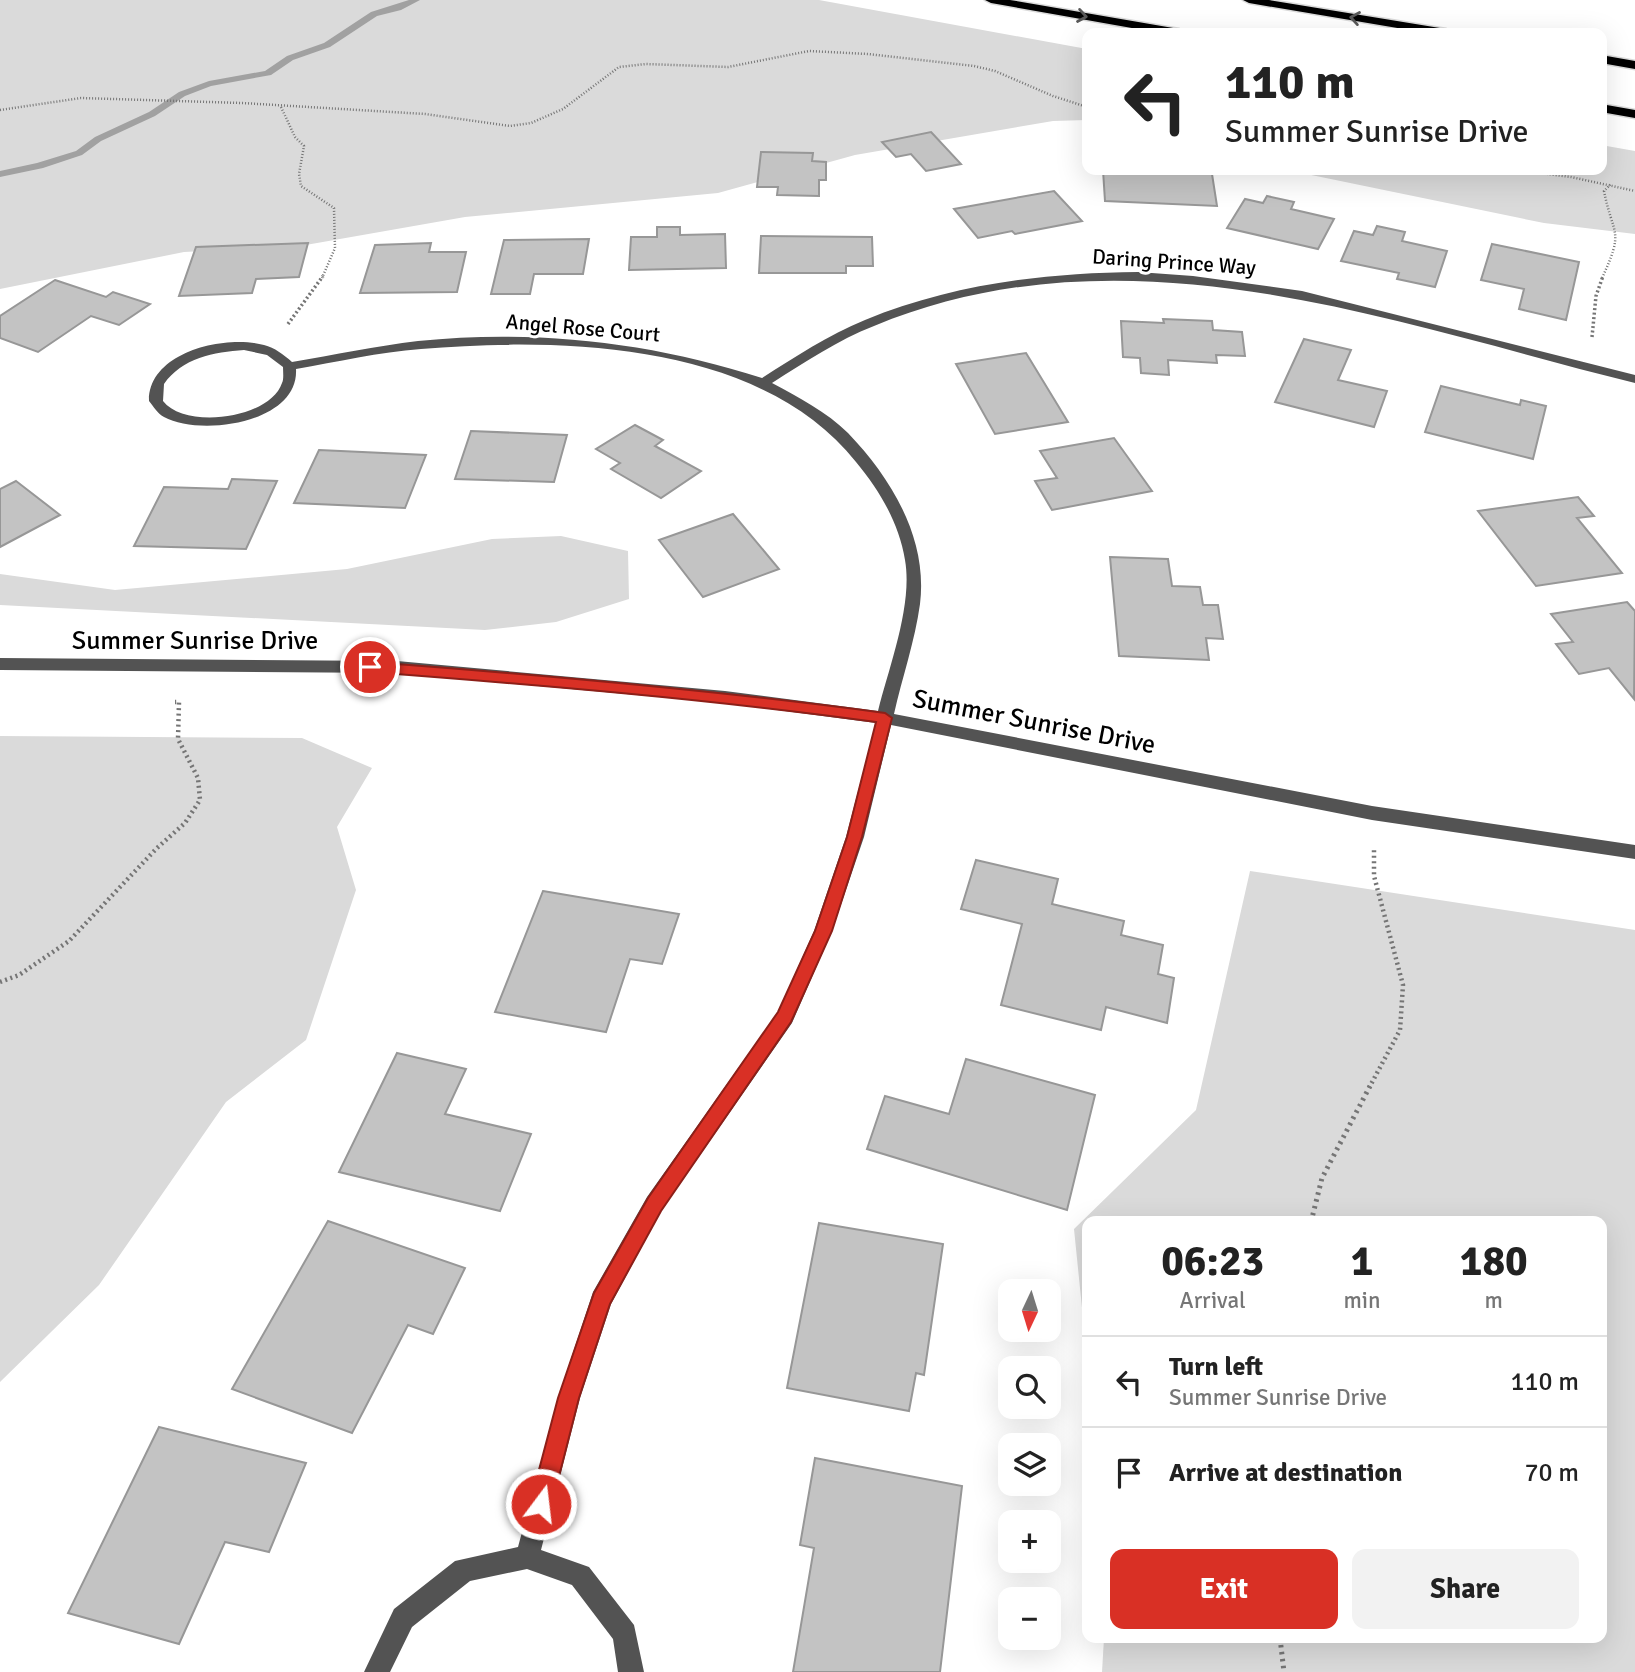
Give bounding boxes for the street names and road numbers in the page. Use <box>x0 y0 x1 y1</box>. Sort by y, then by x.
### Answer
street label: Daring Prince Way <box>1091 243 1257 281</box>
street label: Angel Rose Court <box>505 308 661 348</box>
street label: Summer Sunrise Drive <box>72 625 318 657</box>
street label: Summer Sunrise Drive <box>910 683 1158 761</box>

